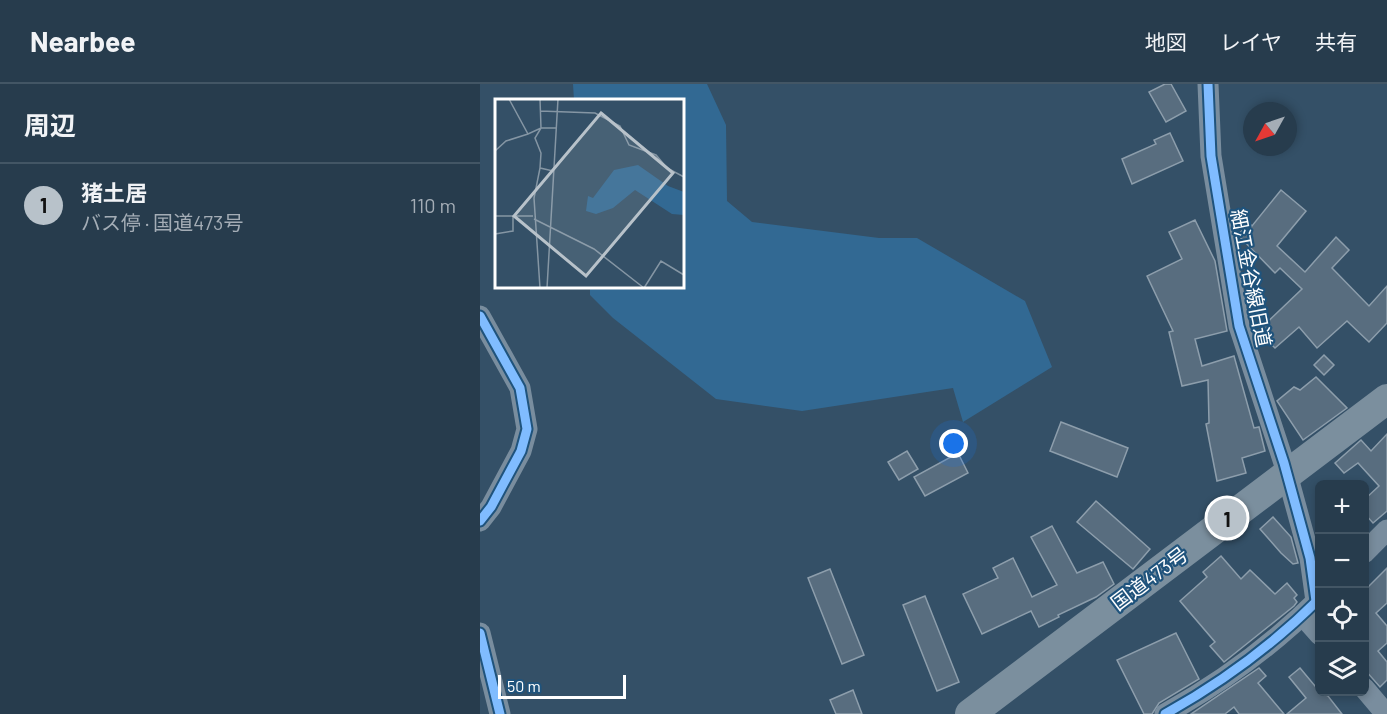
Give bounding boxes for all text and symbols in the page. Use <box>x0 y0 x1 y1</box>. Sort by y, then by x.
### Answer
text: Nearbee <box>30 24 136 58</box>
text: 地図 <box>1145 29 1187 54</box>
text: レイヤ <box>1220 29 1282 54</box>
text: 共有 <box>1315 29 1357 54</box>
inset map <box>495 99 684 288</box>
north arrow <box>1243 102 1297 156</box>
text: 周辺 <box>24 109 76 140</box>
text: 猪土居 <box>81 179 147 205</box>
text: 1 <box>40 193 47 217</box>
text: 110 m <box>410 193 456 217</box>
street label: 細江金谷線旧道 <box>1227 207 1277 349</box>
text: バス停 · 国道473号 <box>81 210 243 234</box>
your location <box>939 429 968 458</box>
map controls <box>1315 480 1369 696</box>
button: + <box>1315 480 1369 534</box>
pin: 1 <box>1208 496 1246 540</box>
button: − <box>1315 534 1369 588</box>
street label: 国道473号 <box>1106 541 1192 615</box>
button: locate <box>1315 588 1369 642</box>
button: layers <box>1315 642 1369 696</box>
scale bar <box>498 672 626 700</box>
text: 50 m <box>507 676 541 695</box>

